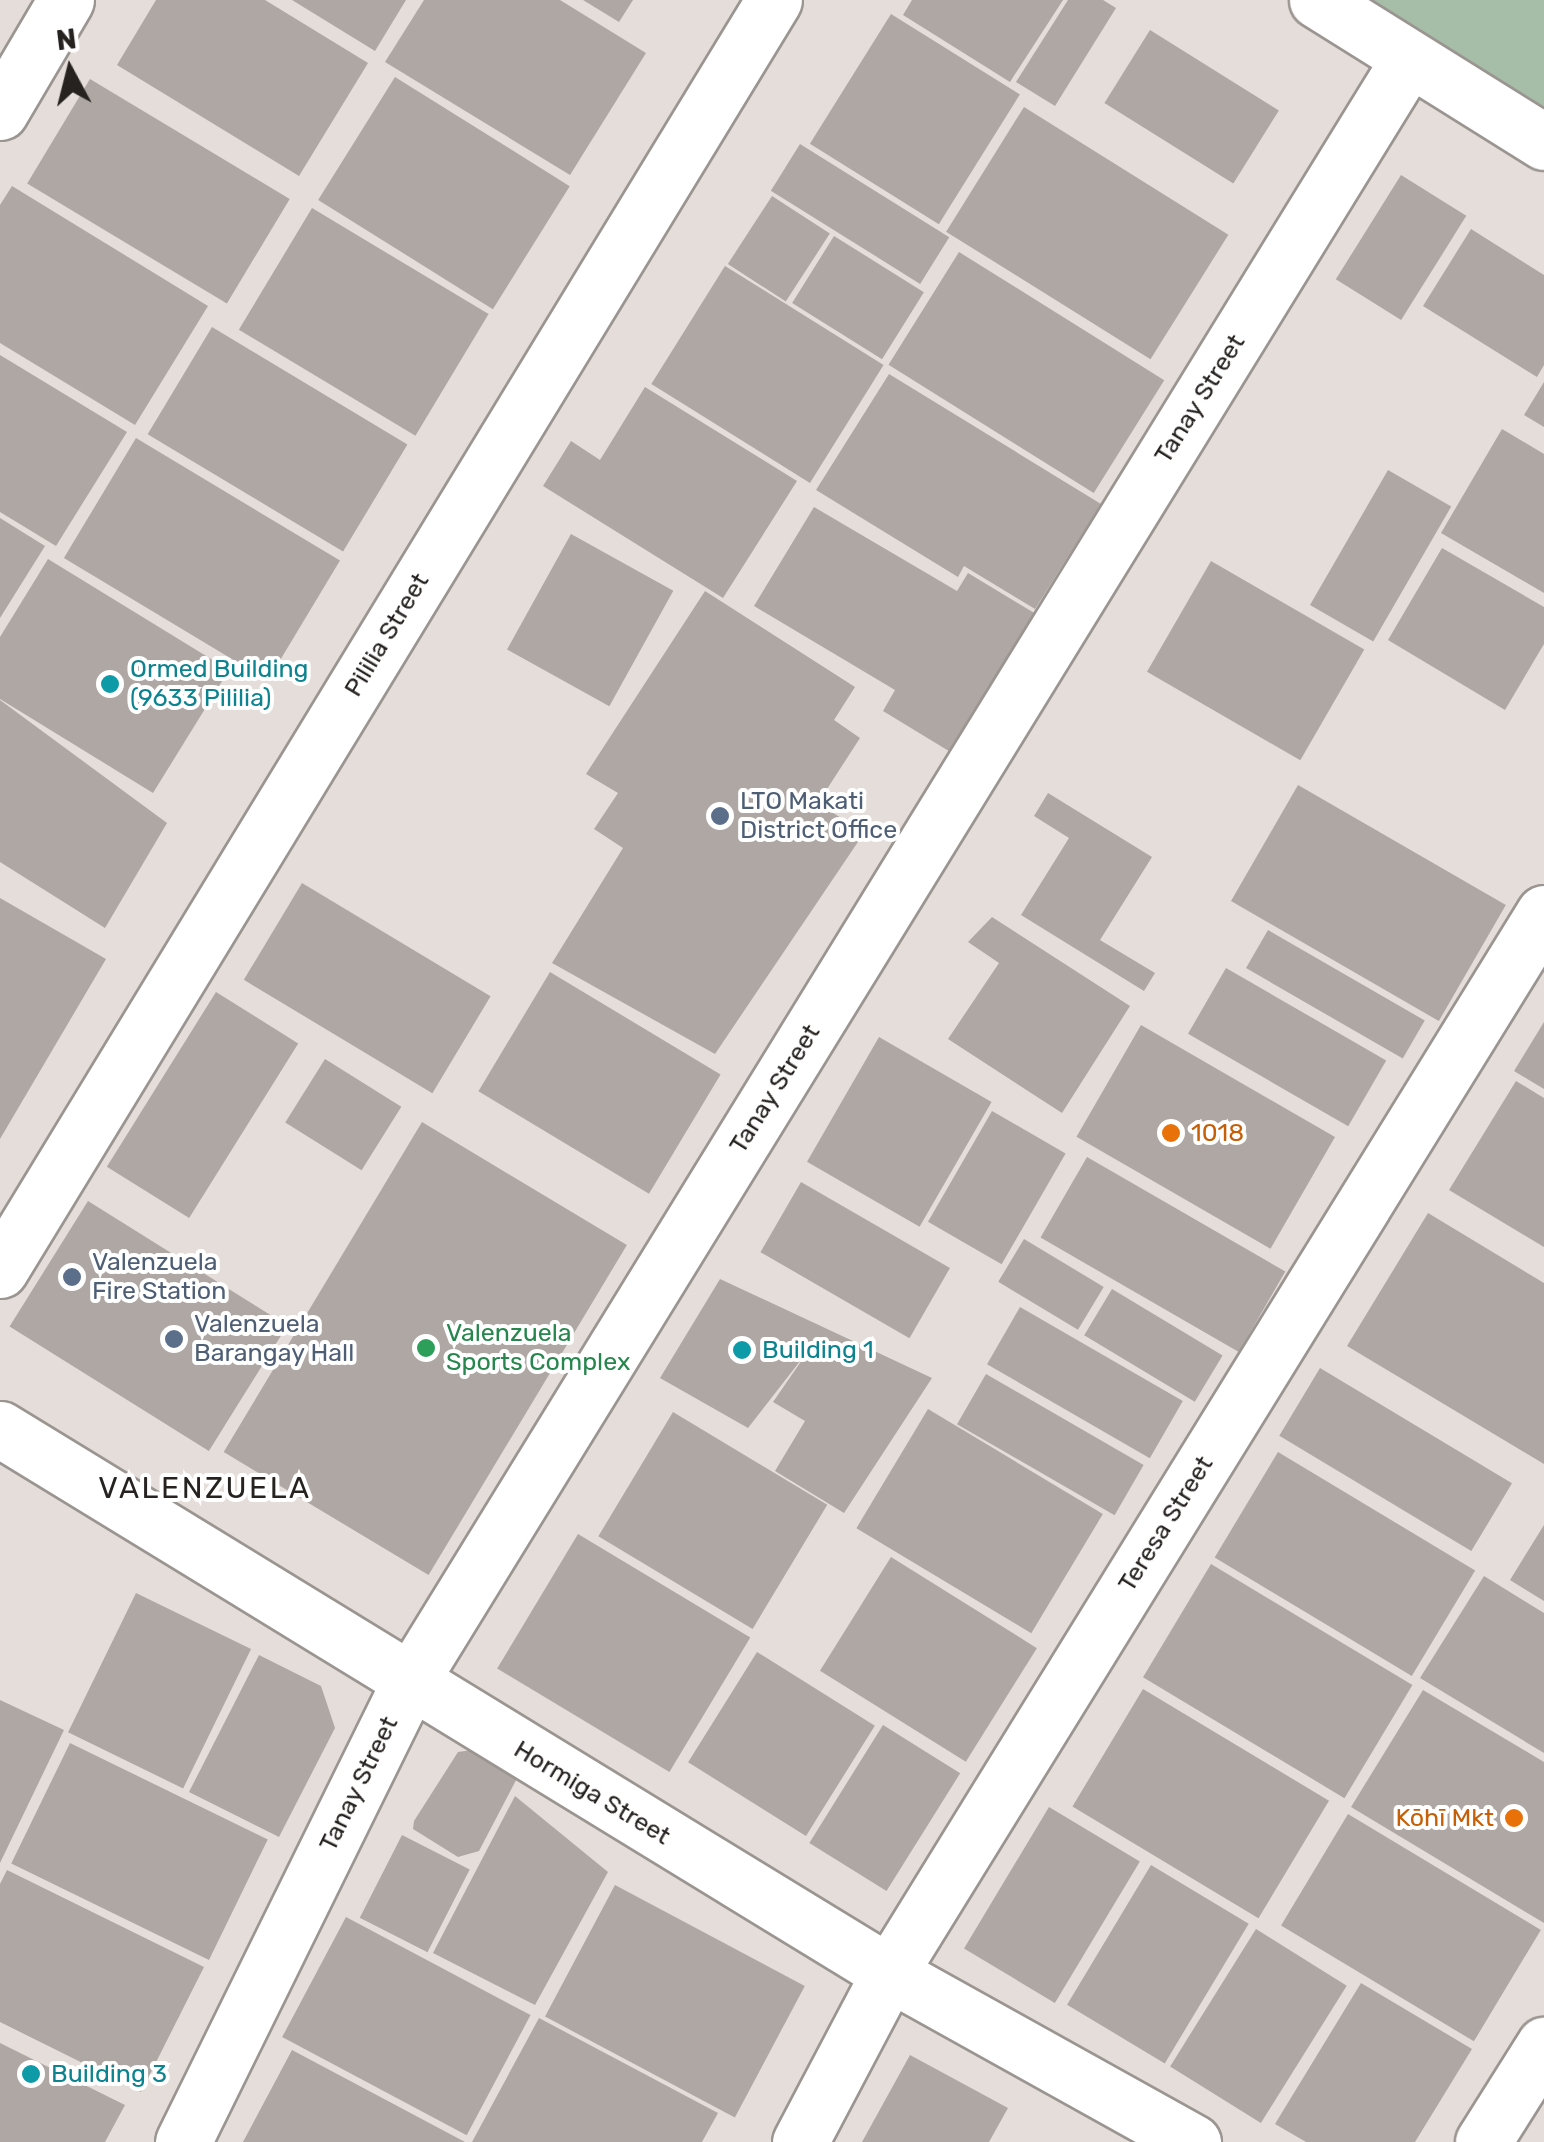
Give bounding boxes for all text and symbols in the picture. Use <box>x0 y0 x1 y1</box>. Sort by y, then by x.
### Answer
north arrow <box>20 20 120 120</box>
text: N <box>54 22 78 57</box>
street label: Tanay Street <box>1148 329 1252 469</box>
street label: Pililia Street <box>338 568 436 702</box>
place label: Ormed Building (9633 Pililia) <box>130 655 309 714</box>
marker: Ormed Building (9633 Pililia) <box>99 673 121 695</box>
place label: LTO Makati District Office <box>740 787 897 846</box>
marker: LTO Makati District Office <box>709 805 731 827</box>
street label: Tanay Street <box>723 1019 827 1159</box>
place label: 1018 <box>1191 1118 1244 1148</box>
marker: 1018 <box>1160 1122 1182 1144</box>
place label: Valenzuela Fire Station <box>92 1248 226 1307</box>
marker: Valenzuela Fire Station <box>61 1266 83 1288</box>
place label: Valenzuela Barangay Hall <box>194 1310 355 1369</box>
place label: Valenzuela Sports Complex <box>446 1319 630 1378</box>
marker: Valenzuela Barangay Hall <box>163 1328 185 1350</box>
place label: Building 1 <box>762 1335 874 1365</box>
marker: Valenzuela Sports Complex <box>415 1337 437 1359</box>
marker: Building 1 <box>731 1339 753 1361</box>
street label: Teresa Street <box>1112 1451 1220 1597</box>
district label: VALENZUELA <box>98 1470 312 1506</box>
street label: Tanay Street <box>313 1711 405 1857</box>
street label: Hormiga Street <box>508 1735 676 1851</box>
place label: Kōhī Mkt <box>1395 1803 1494 1833</box>
marker: Kōhī Mkt <box>1503 1807 1525 1829</box>
place label: Building 3 <box>51 2059 167 2089</box>
marker: Building 3 <box>20 2063 42 2085</box>

